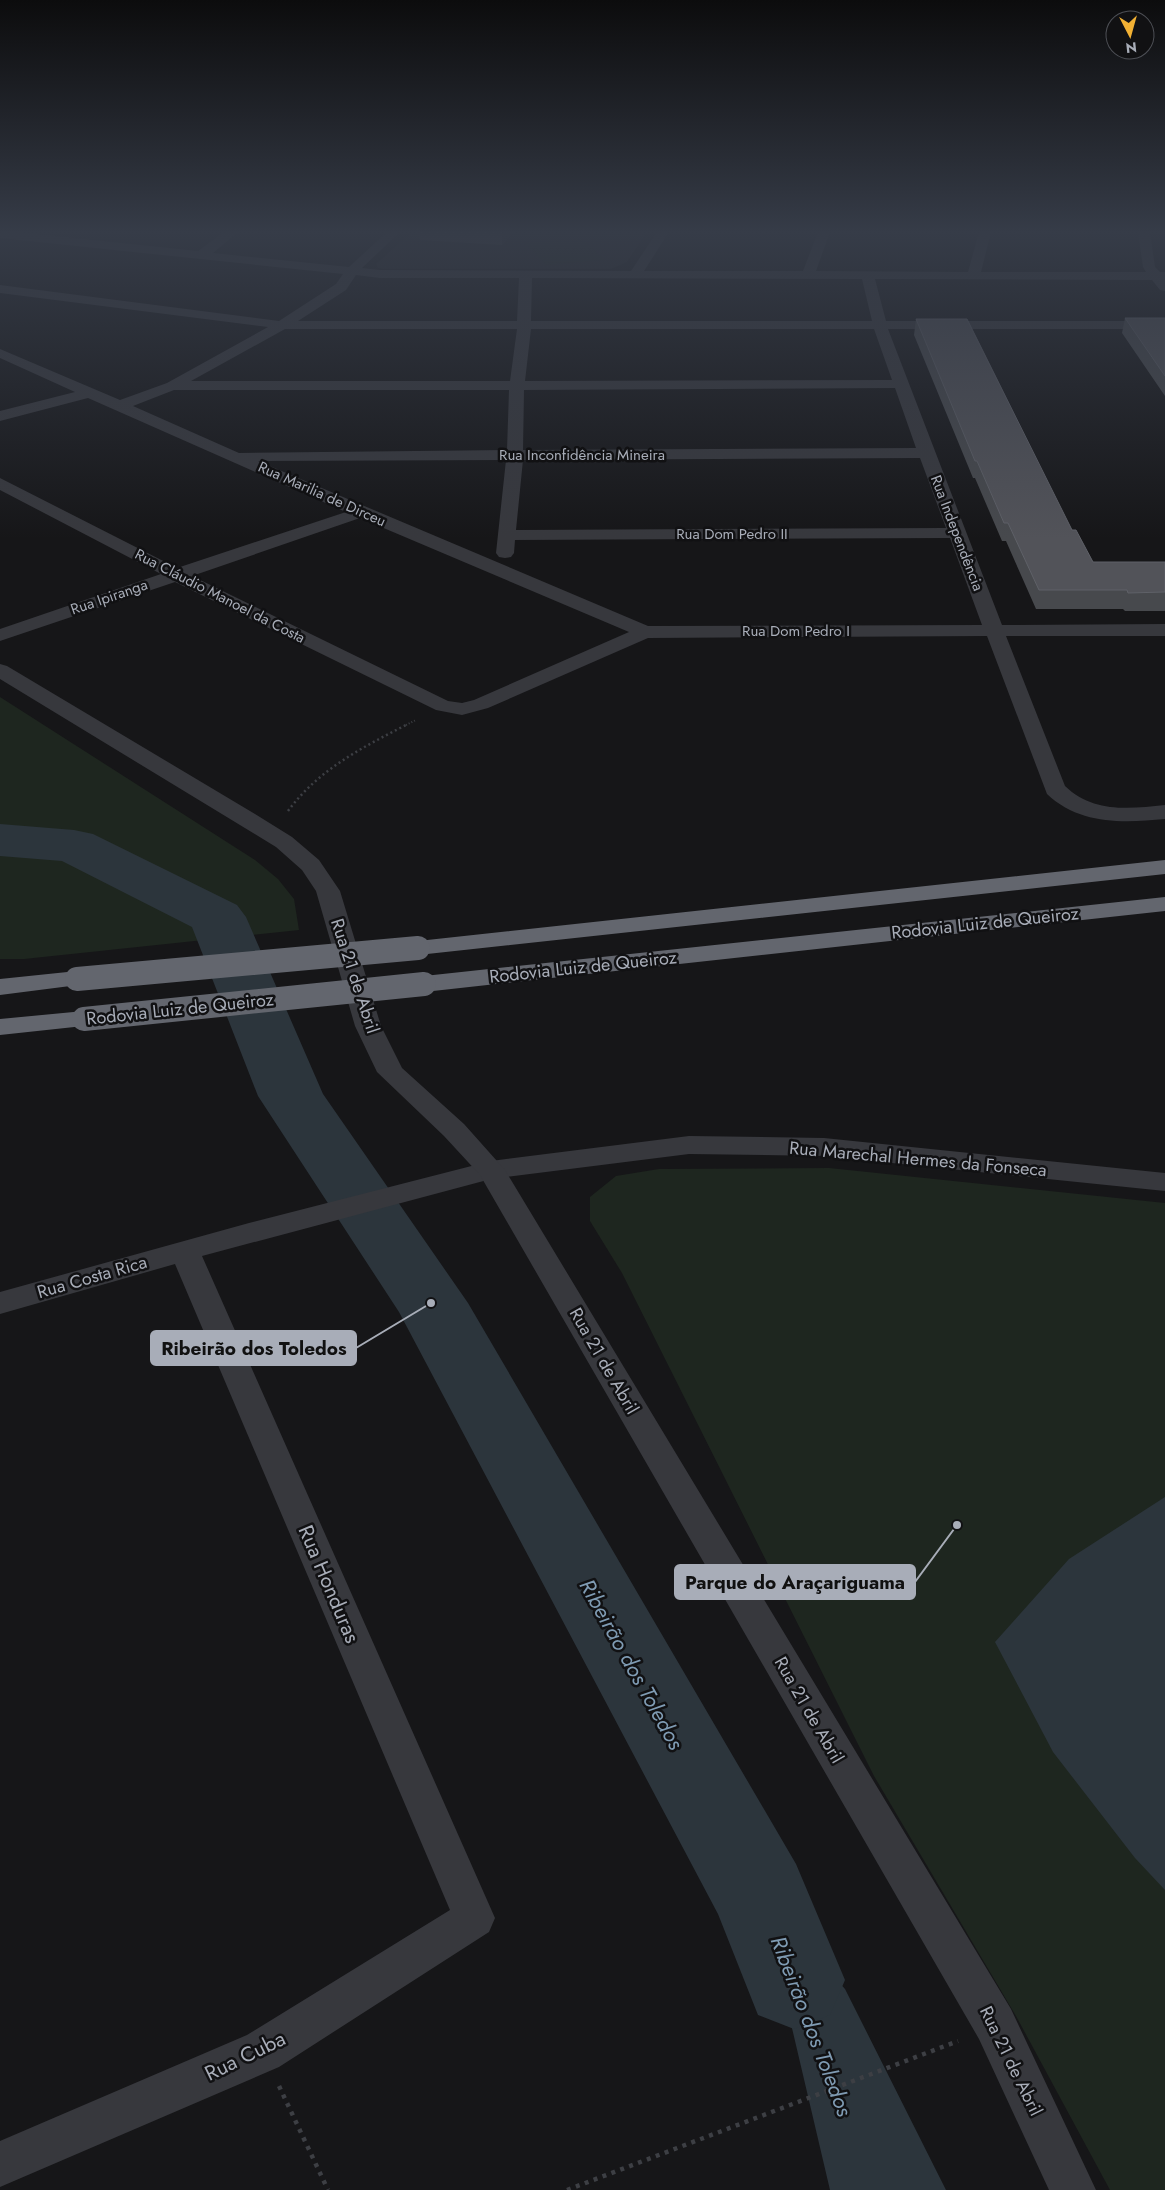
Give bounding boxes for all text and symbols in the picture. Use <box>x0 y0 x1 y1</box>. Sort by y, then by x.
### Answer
north arrow <box>1105 10 1155 60</box>
text: N <box>1125 37 1138 58</box>
street label: Rua Inconfidência Mineira <box>499 444 665 466</box>
street label: Rua Marilia de Dirceu <box>254 456 390 532</box>
street label: Rua Independência <box>925 472 989 594</box>
street label: Rua Dom Pedro II <box>676 523 788 545</box>
street label: Rua Cláudio Manoel da Costa <box>131 543 309 649</box>
street label: Rua Ipiranga <box>68 574 150 620</box>
street label: Rua Dom Pedro I <box>742 620 850 642</box>
street label: Rodovia Luiz de Queiroz <box>890 900 1081 946</box>
street label: Rua 21 de Abril <box>324 915 386 1037</box>
street label: Rodovia Luiz de Queiroz <box>488 944 679 990</box>
street label: Rodovia Luiz de Queiroz <box>85 986 276 1032</box>
street label: Rua Marechal Hermes da Fonseca <box>788 1135 1048 1183</box>
street label: Rua Costa Rica <box>34 1249 150 1305</box>
street label: Rua 21 de Abril <box>563 1303 645 1419</box>
callout: Ribeirão dos Toledos <box>151 1331 356 1365</box>
text: Ribeirão dos Toledos <box>161 1335 347 1362</box>
street label: Rua Honduras <box>291 1520 367 1648</box>
callout: Parque do Araçariguama <box>675 1565 915 1599</box>
text: Parque do Araçariguama <box>685 1569 905 1596</box>
water label: Ribeirão dos Toledos <box>572 1573 692 1756</box>
street label: Rua 21 de Abril <box>768 1652 850 1768</box>
water label: Ribeirão dos Toledos <box>763 1931 861 2121</box>
street label: Rua 21 de Abril <box>973 2002 1049 2120</box>
street label: Rua Cuba <box>199 2024 291 2088</box>

